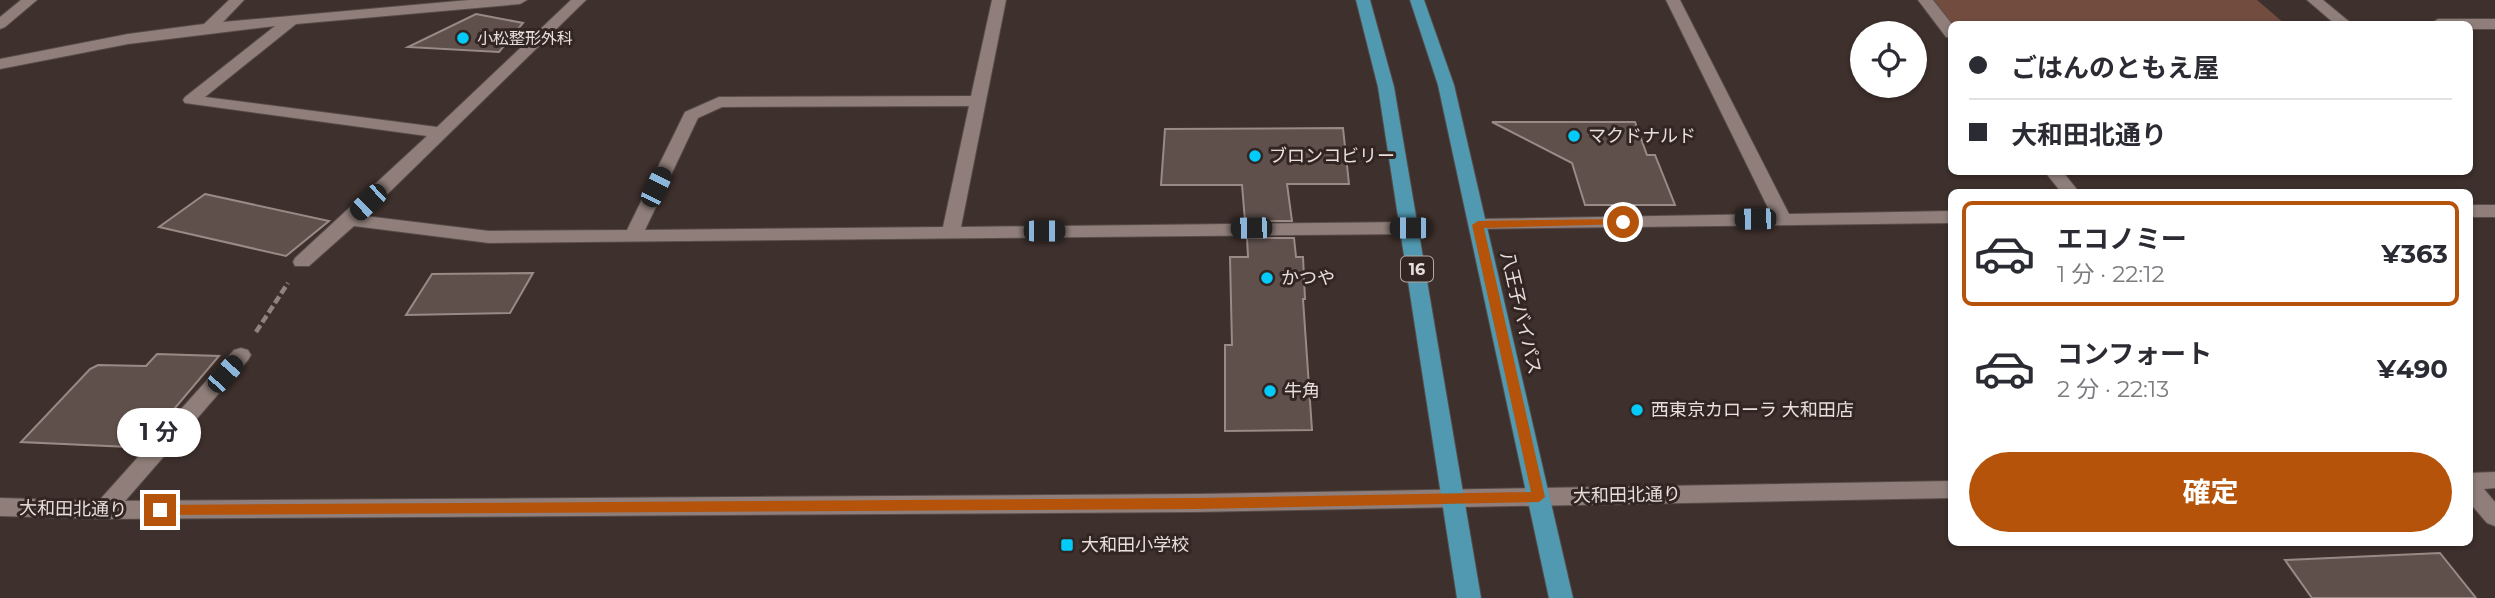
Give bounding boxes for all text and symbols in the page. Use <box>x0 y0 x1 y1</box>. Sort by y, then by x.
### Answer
map controls <box>1850 21 1927 98</box>
button: locate <box>1850 21 1927 98</box>
place label: 小松整形外科 <box>477 29 573 48</box>
marker: 小松整形外科 <box>455 30 471 46</box>
text: ごはんのともえ屋 <box>2011 52 2219 84</box>
text: 大和田北通り <box>2011 119 2167 151</box>
place label: マクドナルド <box>1588 125 1696 147</box>
marker: マクドナルド <box>1566 128 1582 144</box>
place label: ブロンコビリー <box>1269 145 1395 167</box>
marker: ブロンコビリー <box>1247 148 1263 164</box>
car <box>638 164 675 210</box>
car <box>346 180 391 224</box>
route start <box>1607 206 1639 238</box>
car <box>1734 208 1777 230</box>
car <box>1230 217 1273 239</box>
car <box>1390 218 1432 239</box>
car <box>1024 221 1066 242</box>
icon: car <box>1973 222 2036 285</box>
text: エコノミー <box>2057 223 2187 255</box>
text: ¥363 <box>2381 238 2448 270</box>
street label: 八王子バイパス <box>1496 249 1546 377</box>
road number: 16 <box>1401 256 1433 282</box>
text: 1 分 · 22:12 <box>2057 260 2165 288</box>
place label: かつや <box>1281 267 1335 289</box>
marker: かつや <box>1259 270 1275 286</box>
icon: car <box>1973 337 2036 400</box>
text: コンフォート <box>2057 338 2212 370</box>
car <box>204 351 247 397</box>
text: ¥490 <box>2377 353 2448 385</box>
text: 2 分 · 22:13 <box>2057 375 2169 403</box>
place label: 牛角 <box>1284 380 1320 402</box>
marker: 牛角 <box>1262 383 1278 399</box>
place label: 西東京カローラ 大和田店 <box>1651 399 1854 421</box>
marker: 西東京カローラ 大和田店 <box>1629 402 1645 418</box>
callout: 1 分 <box>118 408 202 458</box>
text: 1 分 <box>140 418 178 446</box>
button: 確定 <box>1969 452 2452 532</box>
street label: 大和田北通り <box>1573 483 1681 507</box>
route end <box>144 494 176 526</box>
street label: 大和田北通り <box>19 497 127 521</box>
place label: 大和田小学校 <box>1081 534 1189 556</box>
marker: 大和田小学校 <box>1059 537 1075 553</box>

